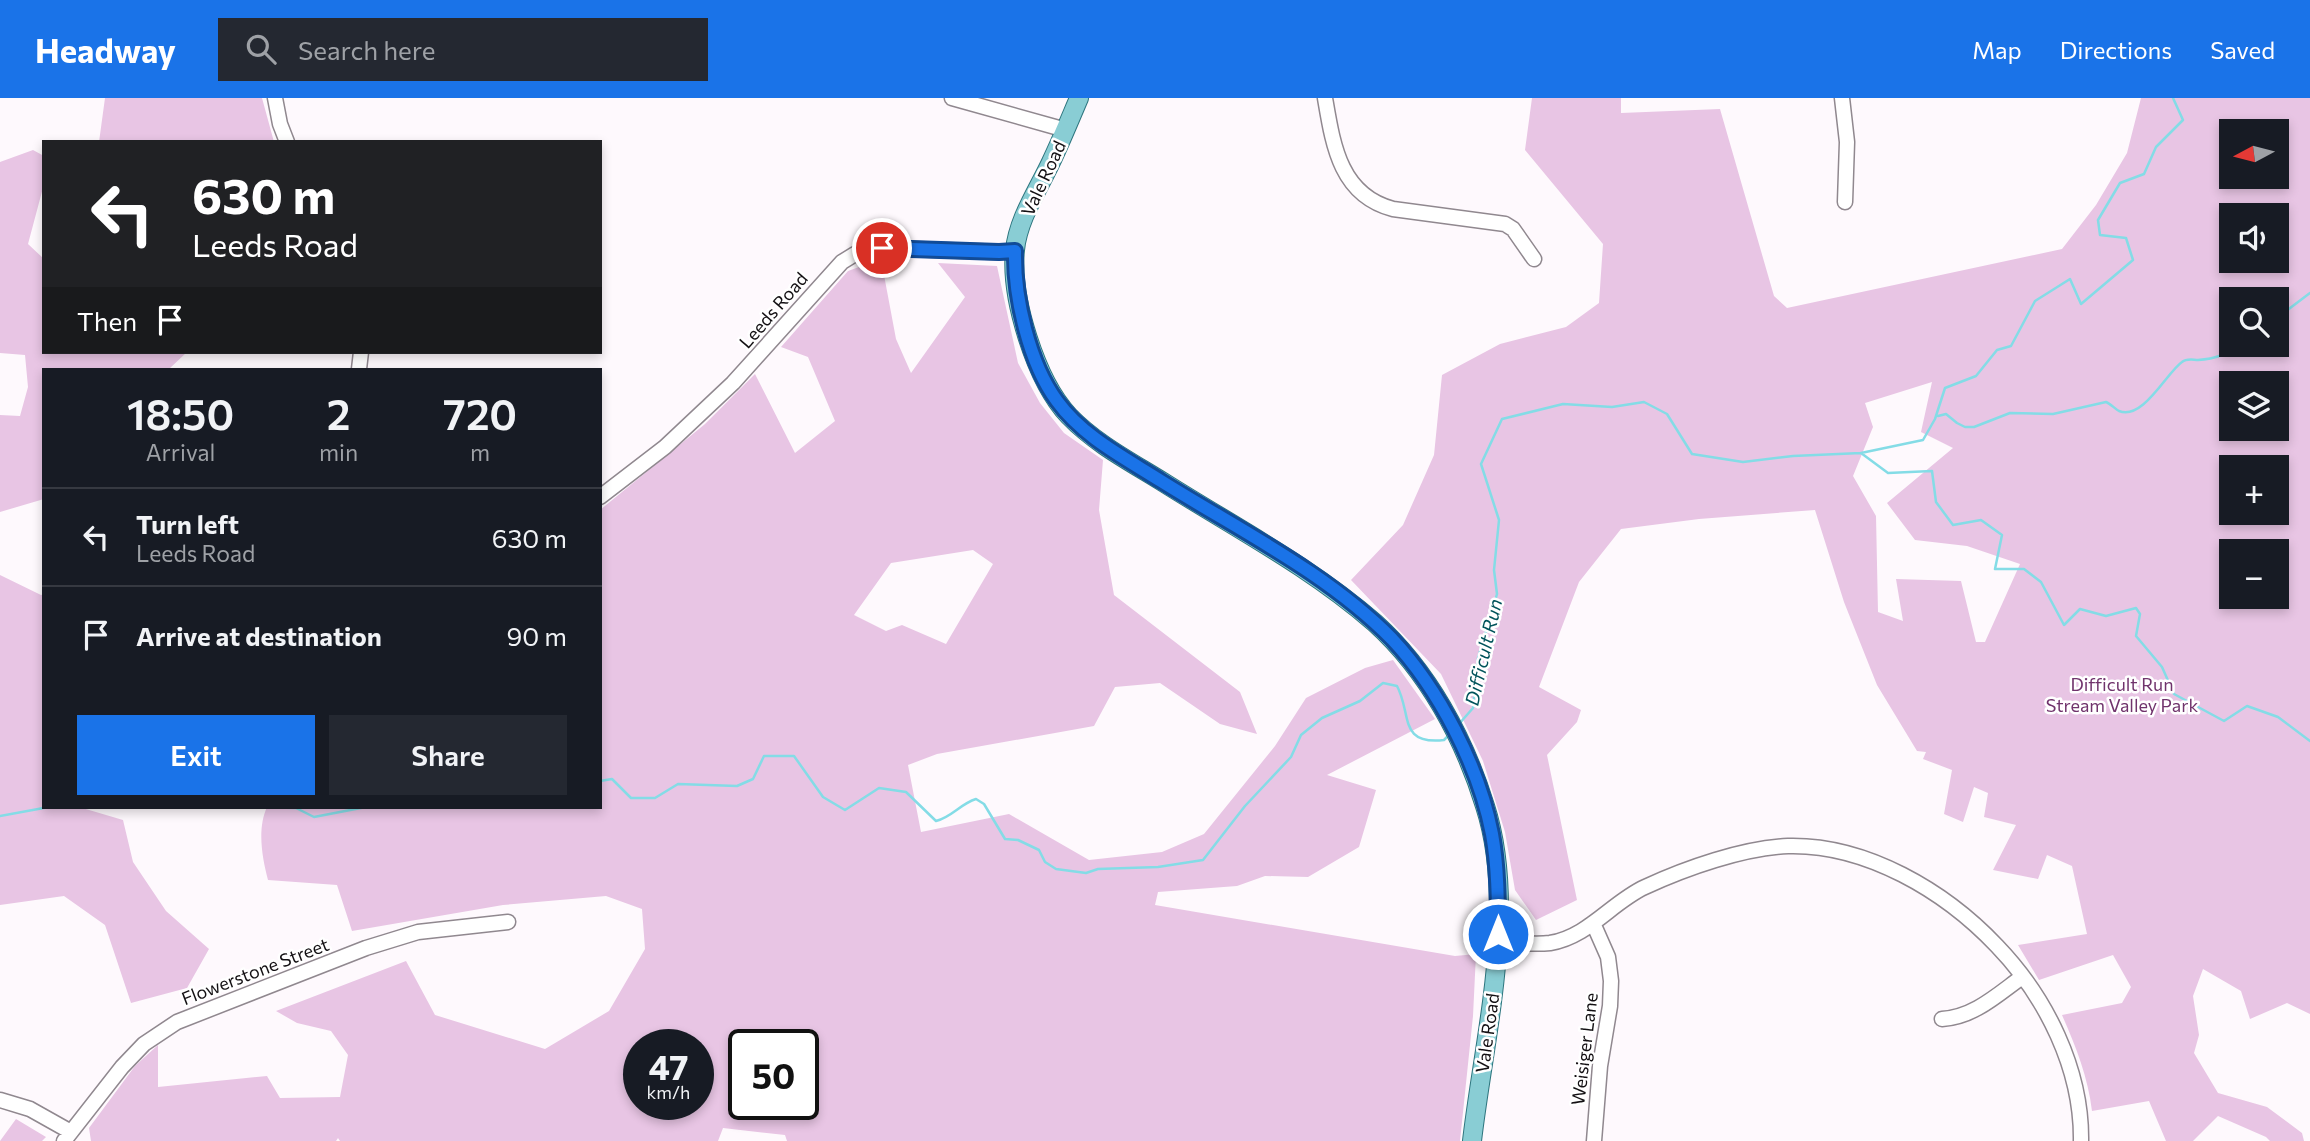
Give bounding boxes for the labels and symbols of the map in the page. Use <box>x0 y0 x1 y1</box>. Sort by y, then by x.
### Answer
north arrow <box>2219 119 2289 189</box>
street label: Vale Road <box>1016 137 1070 219</box>
pin <box>852 218 912 278</box>
street label: Leeds Road <box>734 268 812 352</box>
water label: Difficult Run <box>1460 596 1506 708</box>
park label: Difficult Run Stream Valley Park <box>2046 673 2198 716</box>
position arrow <box>1461 897 1535 971</box>
street label: Flowerstone Street <box>178 933 332 1009</box>
street label: Weisiger Lane <box>1566 991 1602 1107</box>
street label: Vale Road <box>1471 992 1503 1074</box>
speed limit sign: 50 <box>728 1029 819 1120</box>

